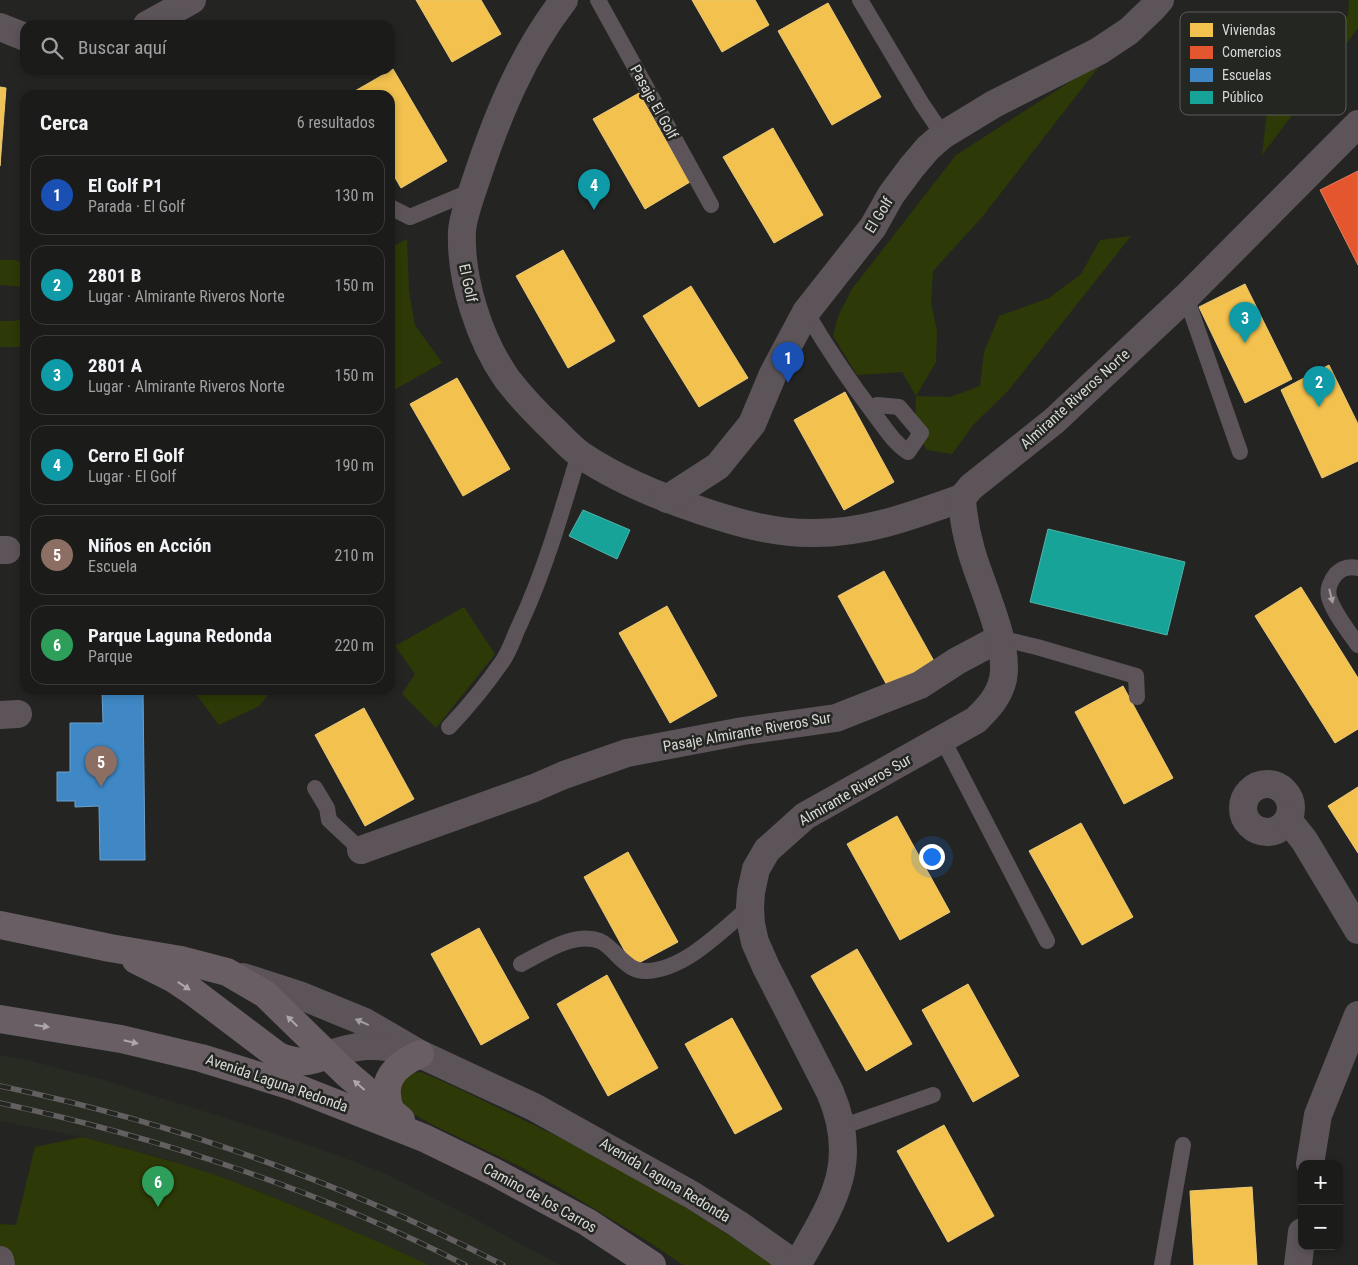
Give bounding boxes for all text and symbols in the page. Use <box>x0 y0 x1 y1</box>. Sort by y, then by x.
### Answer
legend <box>1180 12 1346 115</box>
search box <box>20 20 395 75</box>
text: Viviendas <box>1222 22 1276 38</box>
icon: search <box>38 34 66 62</box>
text: Buscar aquí <box>78 36 167 59</box>
text: Comercios <box>1222 44 1281 60</box>
street label: Pasaje El Golf <box>626 62 682 143</box>
text: Escuelas <box>1222 67 1271 83</box>
text: Público <box>1222 89 1263 105</box>
text: Cerca <box>40 111 88 135</box>
text: 6 resultados <box>297 113 375 132</box>
pin: 4 <box>578 169 610 210</box>
text: El Golf P1 <box>88 174 163 197</box>
text: 1 <box>53 186 61 205</box>
text: 130 m <box>335 186 374 205</box>
street label: El Golf <box>861 194 897 236</box>
text: Parada · El Golf <box>88 197 185 216</box>
street label: El Golf <box>455 262 481 304</box>
text: 2801 B <box>88 264 141 287</box>
text: 2 <box>53 276 61 295</box>
text: 150 m <box>335 276 374 295</box>
text: Lugar · Almirante Riveros Norte <box>88 287 285 306</box>
pin: 3 <box>1229 302 1261 343</box>
pin: 1 <box>772 342 804 383</box>
street label: Almirante Riveros Norte <box>1017 345 1133 453</box>
text: 2801 A <box>88 354 142 377</box>
text: 3 <box>53 366 61 385</box>
text: 150 m <box>335 366 374 385</box>
pin: 2 <box>1303 366 1335 407</box>
text: Lugar · Almirante Riveros Norte <box>88 377 285 396</box>
text: Cerro El Golf <box>88 444 184 467</box>
text: 4 <box>53 456 61 475</box>
text: 190 m <box>335 456 374 475</box>
text: Lugar · El Golf <box>88 467 176 486</box>
text: Niños en Acción <box>88 534 211 557</box>
text: 5 <box>53 546 61 565</box>
text: 210 m <box>335 546 374 565</box>
text: Escuela <box>88 557 137 576</box>
one-way arrow <box>1327 589 1335 604</box>
text: Parque Laguna Redonda <box>88 624 272 647</box>
text: 6 <box>53 636 61 655</box>
text: 220 m <box>335 636 374 655</box>
text: Parque <box>88 647 132 666</box>
street label: Pasaje Almirante Riveros Sur <box>662 708 833 756</box>
pin: 5 <box>85 746 117 787</box>
street label: Almirante Riveros Sur <box>795 750 915 830</box>
your location <box>919 844 945 870</box>
one-way arrow <box>178 981 191 991</box>
one-way arrow <box>287 1015 299 1027</box>
one-way arrow <box>355 1017 369 1025</box>
one-way arrow <box>34 1022 50 1030</box>
one-way arrow <box>124 1038 139 1046</box>
street label: Avenida Laguna Redonda <box>204 1050 350 1116</box>
one-way arrow <box>354 1079 366 1091</box>
street label: Avenida Laguna Redonda <box>596 1134 734 1226</box>
street label: Camino de los Carros <box>480 1159 600 1237</box>
map controls <box>1298 1160 1343 1250</box>
button: + <box>1298 1160 1343 1205</box>
pin: 6 <box>142 1166 174 1207</box>
button: − <box>1298 1205 1343 1250</box>

